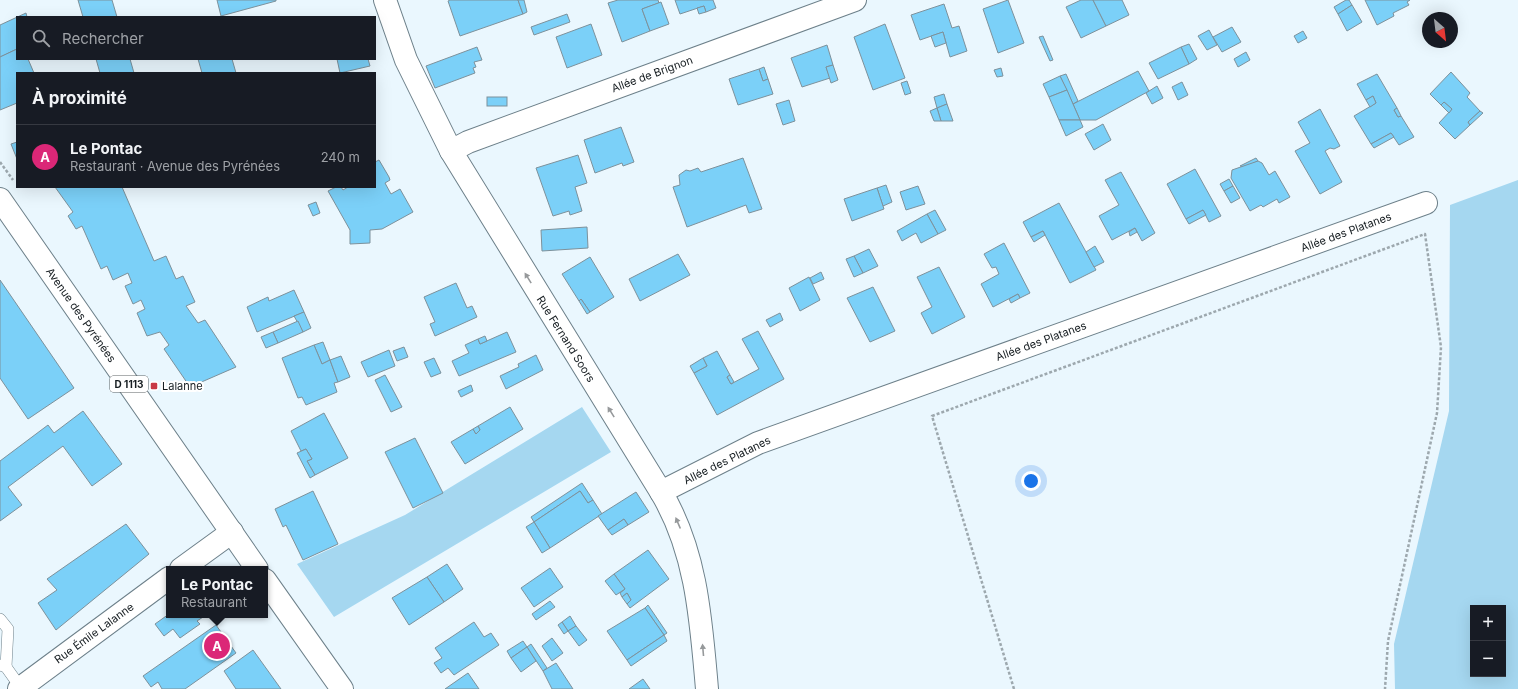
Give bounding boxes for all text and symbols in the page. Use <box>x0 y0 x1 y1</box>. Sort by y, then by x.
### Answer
north arrow <box>1422 12 1458 48</box>
search box <box>16 16 376 60</box>
icon: search <box>30 27 52 49</box>
text: Rechercher <box>62 29 144 48</box>
street label: Allée de Brignon <box>609 53 695 95</box>
text: À proximité <box>32 88 127 108</box>
text: Le Pontac <box>70 139 142 158</box>
text: A <box>40 149 50 165</box>
text: 240 m <box>321 149 360 165</box>
text: Restaurant · Avenue des Pyrénées <box>70 158 280 174</box>
street label: Allée des Platanes <box>1299 209 1393 255</box>
street label: Avenue des Pyrénées <box>43 265 119 365</box>
one-way arrow <box>524 272 531 283</box>
street label: Rue Fernand Soors <box>534 293 598 385</box>
street label: Allée des Platanes <box>994 318 1088 364</box>
road number: D 1113 <box>110 376 148 392</box>
place label: Lalanne <box>162 379 203 393</box>
marker: Lalanne <box>149 381 159 391</box>
one-way arrow <box>608 406 615 418</box>
street label: Allée des Platanes <box>681 433 773 487</box>
your location <box>1021 471 1041 491</box>
one-way arrow <box>675 518 681 529</box>
popup <box>166 566 268 618</box>
text: Le Pontac <box>181 575 253 594</box>
text: Restaurant <box>181 594 247 610</box>
street label: Rue Émile Lalanne <box>52 599 136 667</box>
map controls <box>1470 605 1506 677</box>
button: + <box>1470 605 1506 641</box>
pin: A <box>204 631 230 661</box>
button: − <box>1470 641 1506 677</box>
one-way arrow <box>700 644 707 656</box>

